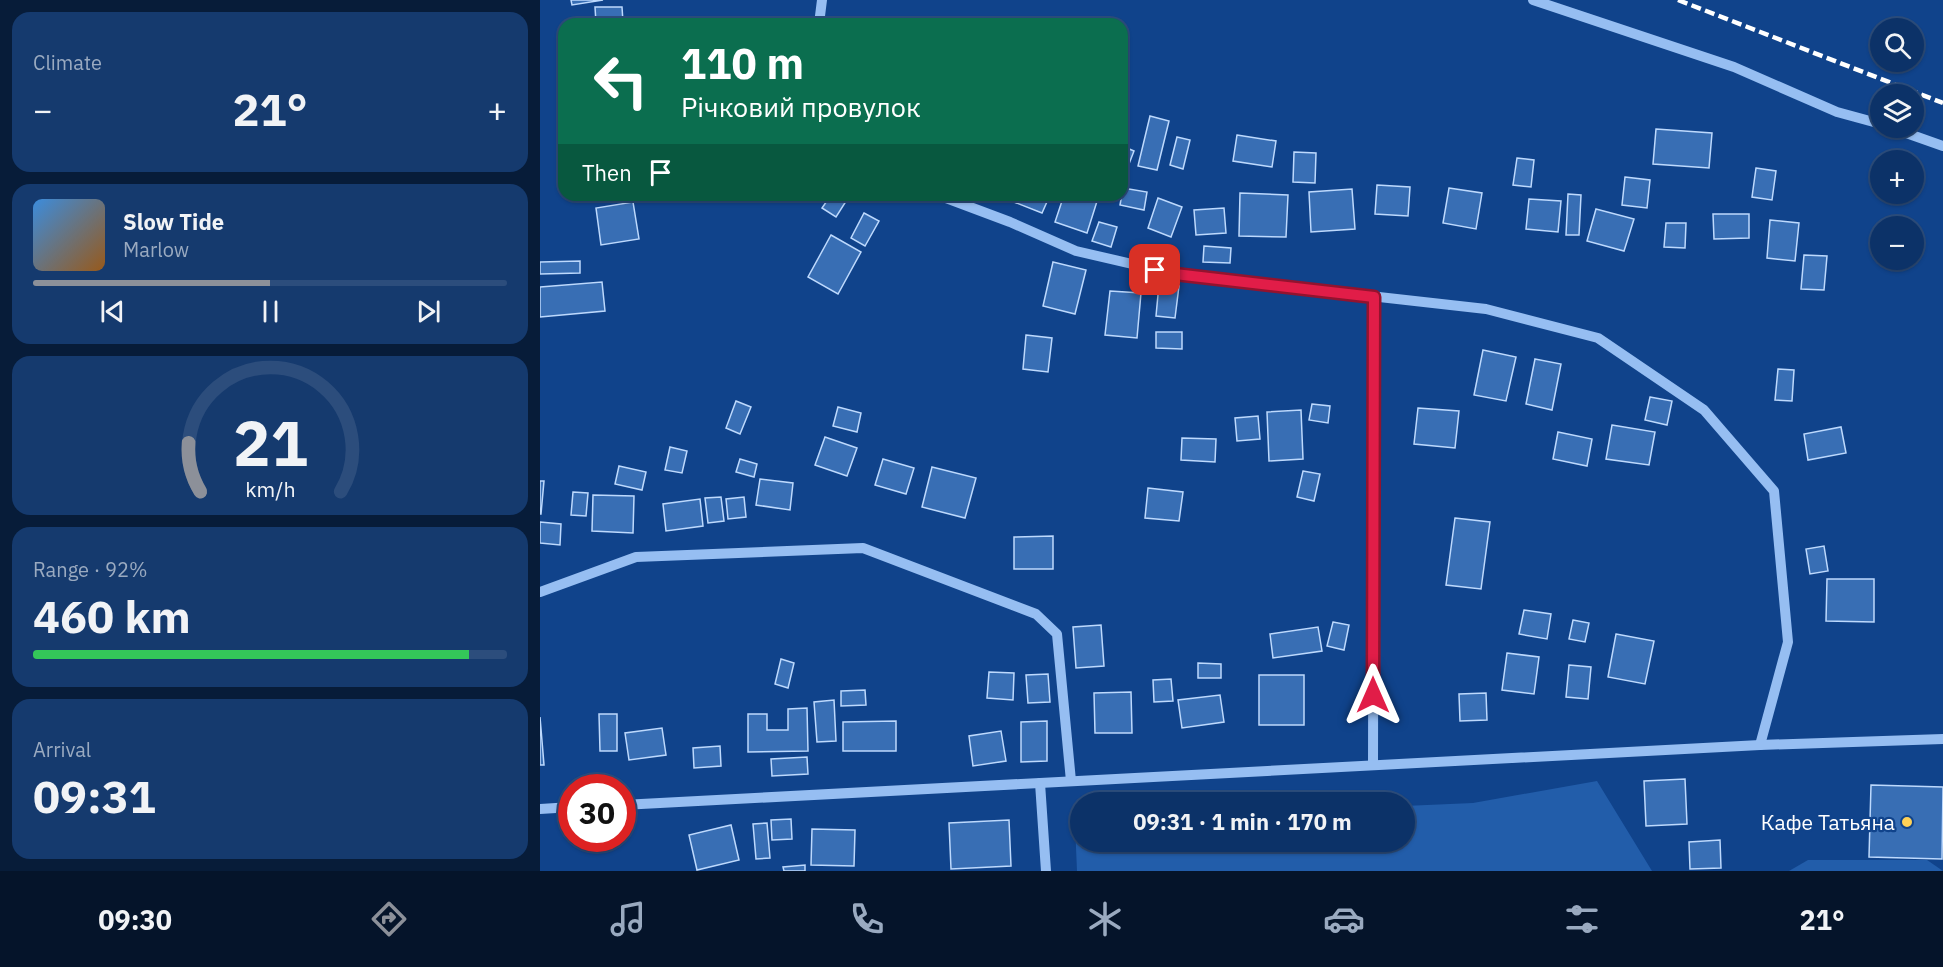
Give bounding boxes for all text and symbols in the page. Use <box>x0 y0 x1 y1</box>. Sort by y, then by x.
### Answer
map controls <box>1870 18 1924 270</box>
button: search <box>1870 18 1924 72</box>
text: 110 m <box>681 36 804 91</box>
icon: left <box>582 42 660 120</box>
text: Climate <box>33 49 102 76</box>
text: 21° <box>232 80 308 138</box>
button: layers <box>1870 84 1924 138</box>
text: − <box>33 88 53 131</box>
text: + <box>487 88 507 131</box>
text: Річковий провулок <box>681 89 921 124</box>
button: + <box>1870 150 1924 204</box>
icon: arrive <box>644 156 677 189</box>
text: Then <box>582 158 632 187</box>
text: Slow Tide <box>123 207 224 236</box>
button: − <box>1870 216 1924 270</box>
text: Marlow <box>123 236 189 263</box>
pin <box>1129 244 1180 295</box>
icon: arrive <box>1138 253 1171 286</box>
icon: previous <box>96 295 129 328</box>
icon: pause <box>254 295 287 328</box>
icon: next <box>412 295 445 328</box>
text: 21 <box>233 403 307 484</box>
text: km/h <box>245 476 295 504</box>
text: Range · 92% <box>33 556 148 583</box>
text: 460 km <box>33 587 191 645</box>
position arrow <box>1341 663 1405 727</box>
text: Arrival <box>33 736 91 763</box>
text: 09:31 <box>33 767 156 825</box>
speed limit sign: 30 <box>558 774 636 852</box>
text: 09:31 · 1 min · 170 m <box>1133 807 1352 836</box>
place label: Кафе Татьяна <box>1761 808 1895 836</box>
marker: Кафе Татьяна <box>1900 815 1914 829</box>
icon: directions <box>368 898 410 940</box>
icon: music <box>607 898 649 940</box>
icon: phone <box>846 898 888 940</box>
icon: climate <box>1084 898 1126 940</box>
icon: car <box>1323 898 1365 940</box>
icon: filters <box>1561 898 1603 940</box>
text: 09:30 <box>98 902 172 937</box>
text: 21° <box>1800 902 1845 937</box>

